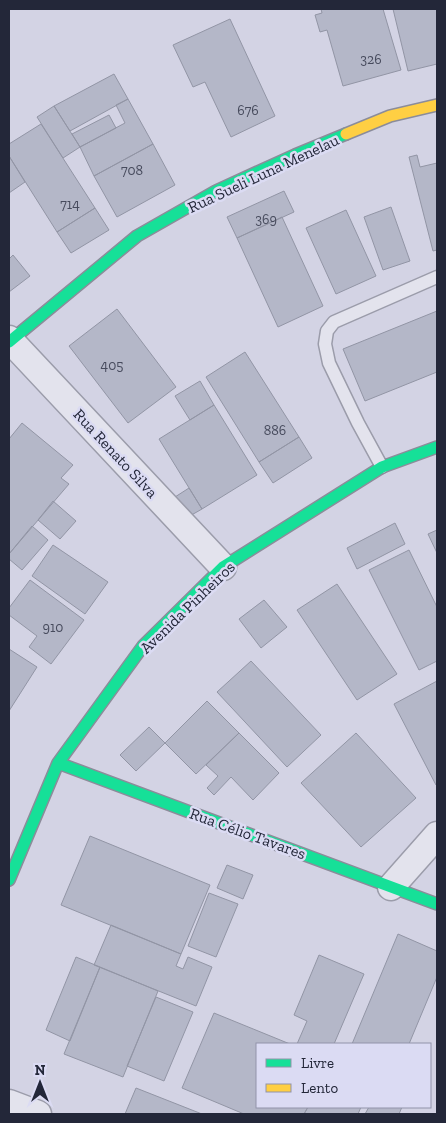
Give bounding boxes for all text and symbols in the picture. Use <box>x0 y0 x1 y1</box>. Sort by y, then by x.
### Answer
house number: 326 <box>360 51 382 68</box>
house number: 676 <box>237 102 259 119</box>
street label: Rua Sueli Luna Menelau <box>185 130 342 217</box>
house number: 708 <box>121 162 143 179</box>
house number: 714 <box>60 196 80 213</box>
house number: 369 <box>255 211 277 228</box>
house number: 405 <box>101 357 123 374</box>
street label: Rua Renato Silva <box>69 405 162 502</box>
house number: 886 <box>264 422 286 439</box>
street label: Avenida Pinheiros <box>136 557 239 657</box>
house number: 910 <box>43 619 63 636</box>
street label: Rua Célio Tavares <box>187 804 309 863</box>
legend <box>256 1043 431 1108</box>
text: Livre <box>301 1054 334 1072</box>
north arrow <box>15 1058 65 1108</box>
text: N <box>35 1062 46 1079</box>
text: Lento <box>301 1079 338 1097</box>

